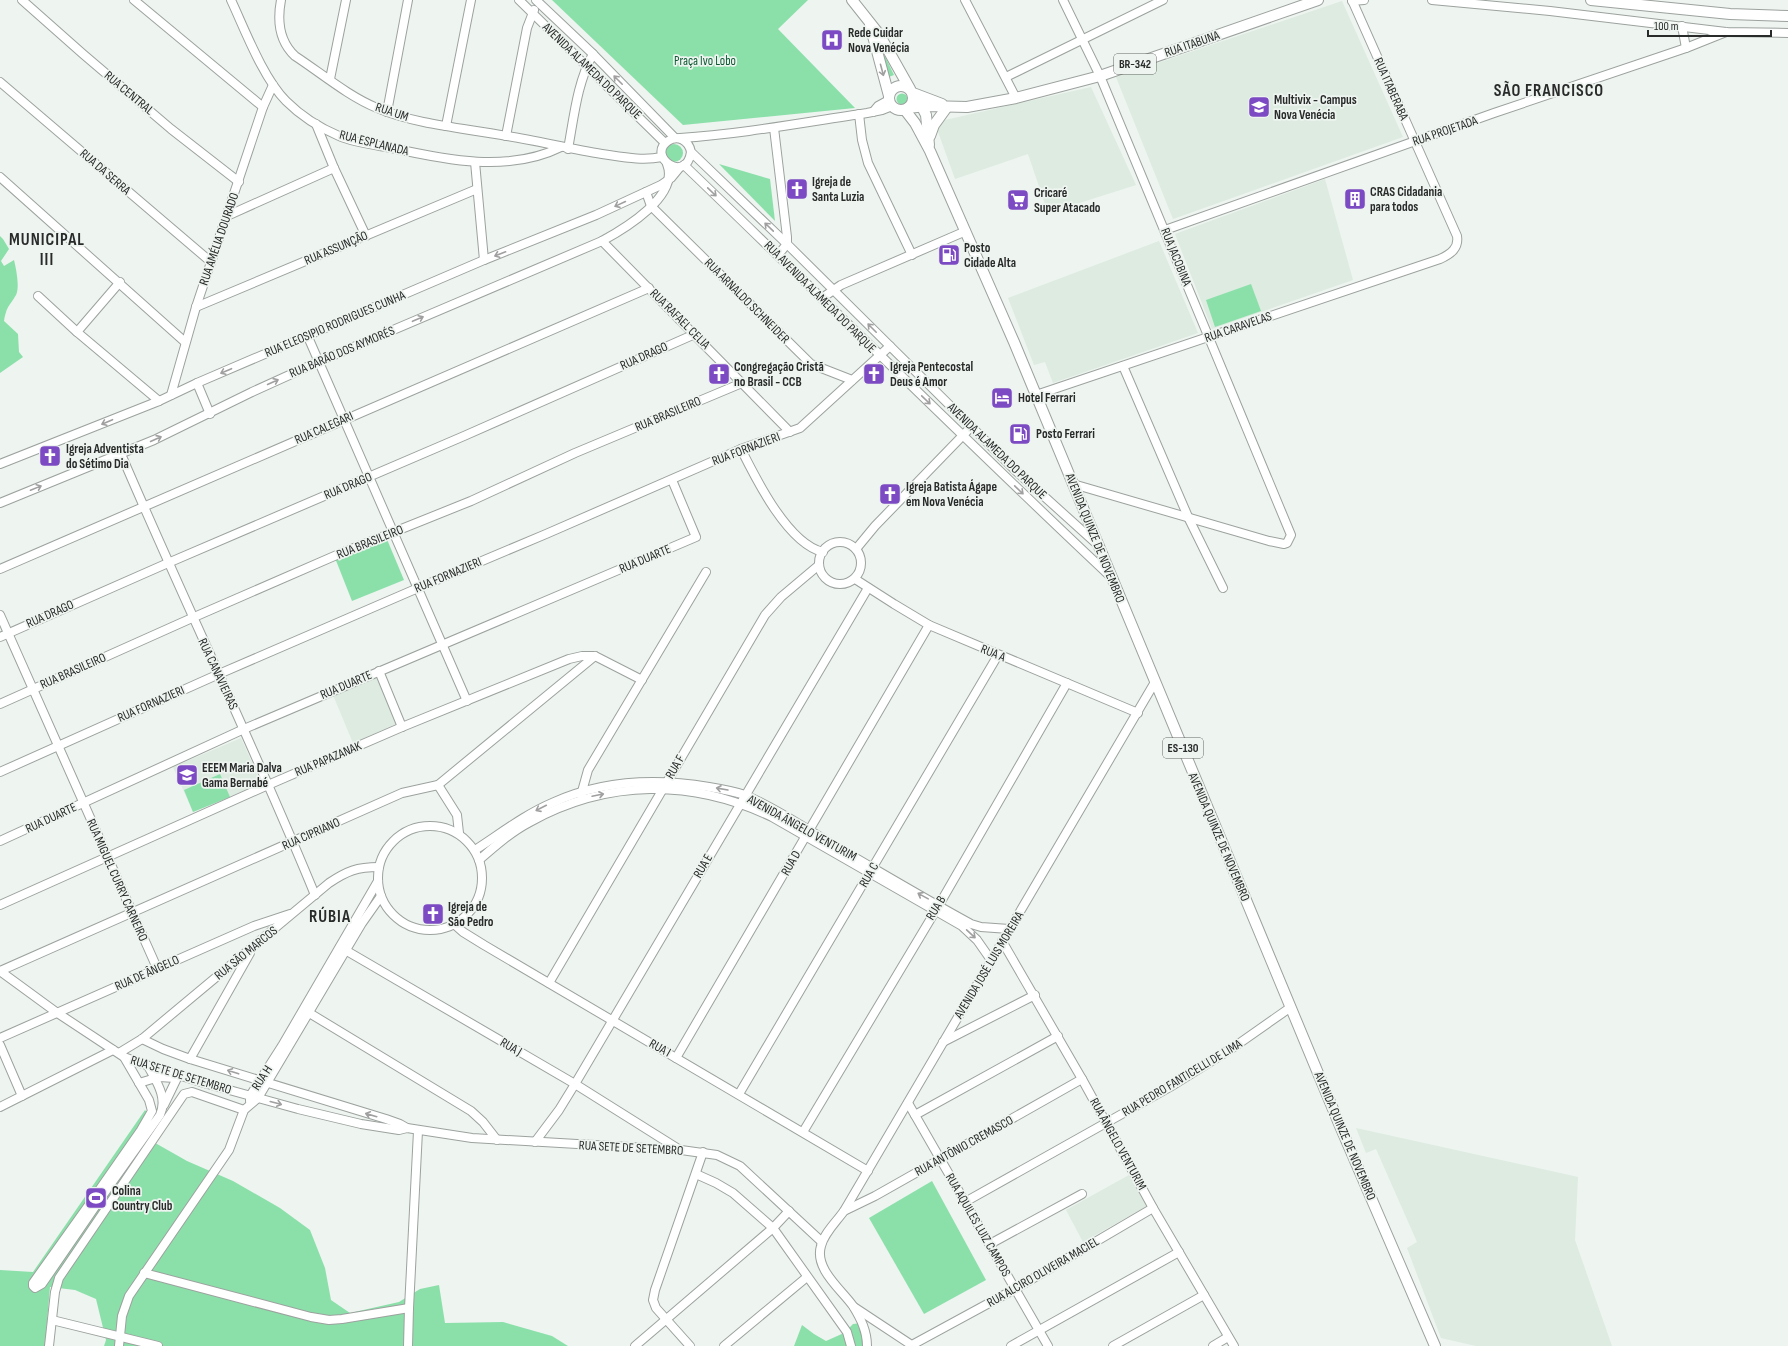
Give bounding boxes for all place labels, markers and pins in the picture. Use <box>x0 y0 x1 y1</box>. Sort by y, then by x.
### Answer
place label: Rede Cuidar Nova Venécia <box>848 25 909 56</box>
hospital icon: Rede Cuidar Nova Venécia <box>819 27 845 53</box>
place label: Multivix - Campus Nova Venécia <box>1274 92 1357 123</box>
school or university icon: Multivix - Campus Nova Venécia <box>1246 94 1272 120</box>
place label: Igreja de Santa Luzia <box>812 174 864 205</box>
church icon: Igreja de Santa Luzia <box>784 176 810 202</box>
place label: CRAS Cidadania para todos <box>1370 184 1442 215</box>
place label: Cricaré Super Atacado <box>1034 185 1101 216</box>
building icon: CRAS Cidadania para todos <box>1342 186 1368 212</box>
supermarket icon: Cricaré Super Atacado <box>1005 187 1031 213</box>
place label: Posto Cidade Alta <box>964 240 1016 271</box>
fuel station icon: Posto Cidade Alta <box>936 242 962 268</box>
place label: Congregação Cristã no Brasil - CCB <box>734 359 824 390</box>
place label: Igreja Pentecostal Deus é Amor <box>890 359 974 390</box>
church icon: Congregação Cristã no Brasil - CCB <box>706 361 732 387</box>
church icon: Igreja Pentecostal Deus é Amor <box>861 361 887 387</box>
hotel icon: Hotel Ferrari <box>989 385 1015 411</box>
place label: Hotel Ferrari <box>1018 390 1076 406</box>
fuel station icon: Posto Ferrari <box>1007 421 1033 447</box>
place label: Posto Ferrari <box>1036 426 1095 442</box>
place label: Igreja Adventista do Sétimo Dia <box>66 441 144 472</box>
church icon: Igreja Adventista do Sétimo Dia <box>37 443 63 469</box>
place label: Igreja Batista Ágape em Nova Venécia <box>906 479 997 510</box>
church icon: Igreja Batista Ágape em Nova Venécia <box>877 481 903 507</box>
place label: EEEM Maria Dalva Gama Bernabé <box>202 760 282 791</box>
school or university icon: EEEM Maria Dalva Gama Bernabé <box>174 762 200 788</box>
place label: Igreja de São Pedro <box>448 899 494 930</box>
church icon: Igreja de São Pedro <box>420 901 446 927</box>
place label: Colina Country Club <box>112 1183 173 1214</box>
sports icon: Colina Country Club <box>83 1185 109 1211</box>

